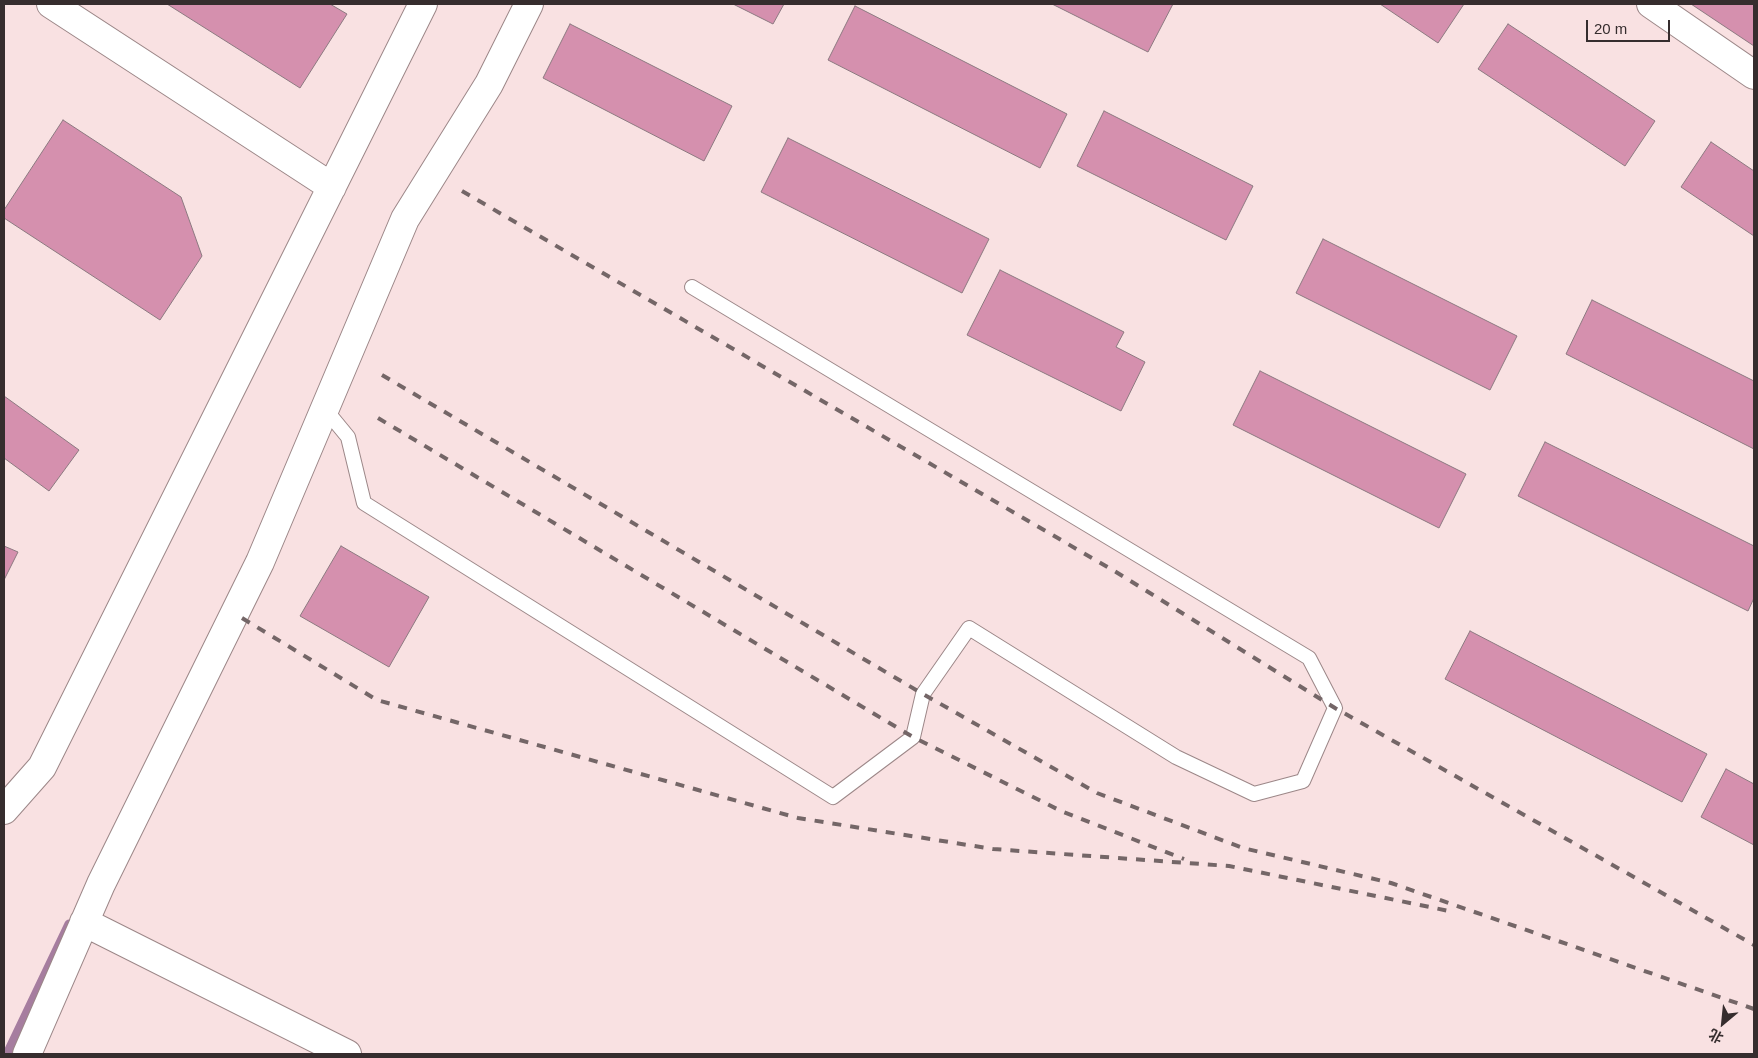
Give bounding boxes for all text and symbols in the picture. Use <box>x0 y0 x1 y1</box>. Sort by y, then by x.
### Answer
scale bar <box>1588 10 1672 42</box>
text: 20 m <box>1594 20 1627 37</box>
north arrow <box>1698 998 1748 1048</box>
text: 北 <box>1706 1026 1726 1047</box>

